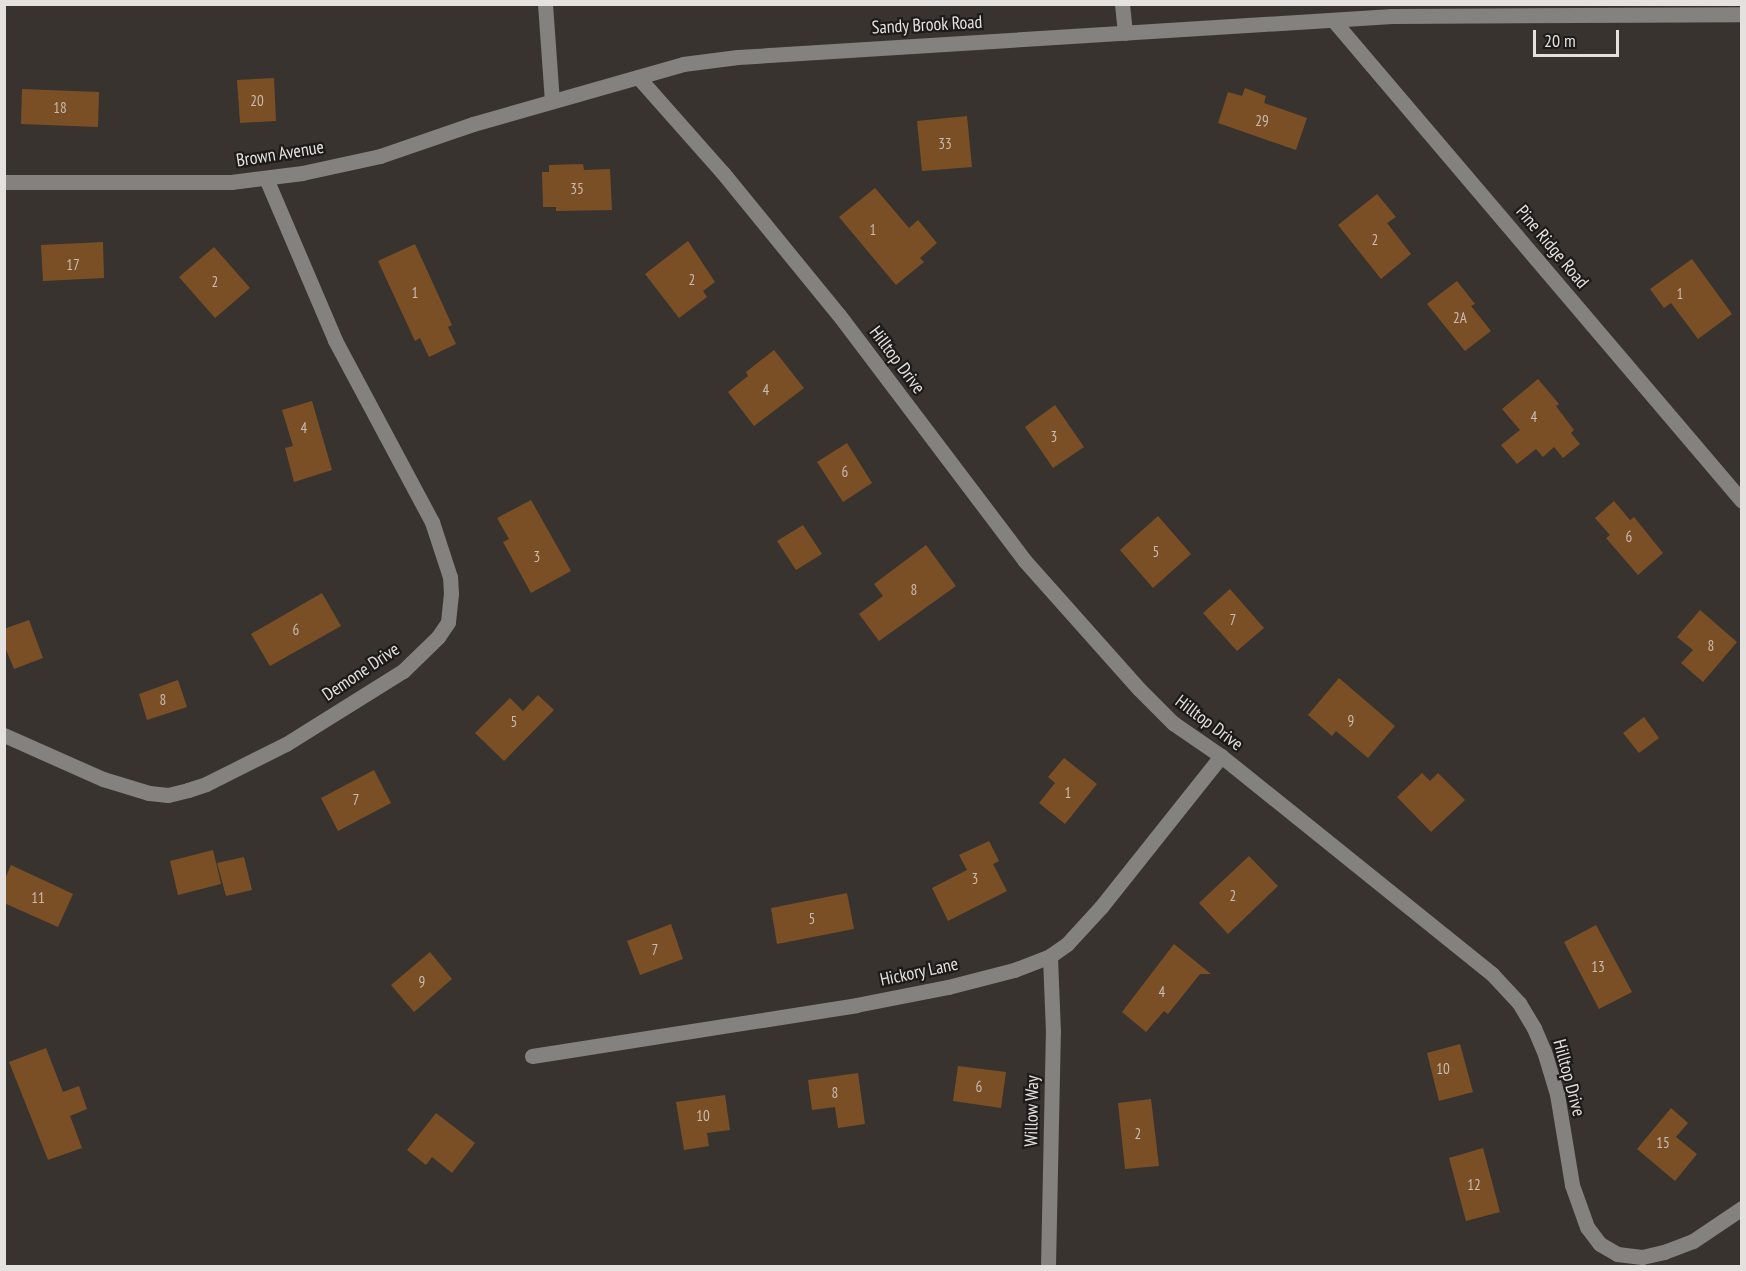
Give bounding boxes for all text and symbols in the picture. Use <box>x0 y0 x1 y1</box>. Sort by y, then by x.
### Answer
street label: Sandy Brook Road <box>871 11 983 39</box>
scale bar <box>1536 18 1622 56</box>
text: 20 m <box>1544 29 1576 52</box>
house number: 20 <box>250 92 264 110</box>
house number: 18 <box>53 99 67 117</box>
house number: 29 <box>1255 112 1269 130</box>
house number: 33 <box>938 135 952 153</box>
street label: Brown Avenue <box>234 136 326 172</box>
house number: 35 <box>570 180 584 198</box>
street label: Pine Ridge Road <box>1511 201 1593 293</box>
house number: 1 <box>870 221 876 239</box>
house number: 2 <box>1372 231 1378 249</box>
house number: 17 <box>66 256 80 274</box>
house number: 2 <box>689 271 695 289</box>
house number: 2 <box>212 273 218 291</box>
house number: 1 <box>412 284 418 302</box>
house number: 1 <box>1677 285 1683 303</box>
house number: 2A <box>1453 309 1467 327</box>
street label: Hilltop Drive <box>865 322 929 398</box>
house number: 4 <box>763 381 769 399</box>
house number: 4 <box>1531 408 1537 426</box>
house number: 4 <box>301 419 307 437</box>
house number: 3 <box>1051 428 1057 446</box>
house number: 6 <box>842 463 848 481</box>
house number: 6 <box>1626 528 1632 546</box>
house number: 5 <box>1153 543 1159 561</box>
house number: 3 <box>534 548 540 566</box>
house number: 8 <box>911 581 917 599</box>
house number: 7 <box>1230 611 1236 629</box>
house number: 6 <box>293 621 299 639</box>
house number: 8 <box>1708 637 1714 655</box>
street label: Demone Drive <box>318 638 404 706</box>
house number: 8 <box>160 691 166 709</box>
street label: Hilltop Drive <box>1171 691 1247 755</box>
house number: 9 <box>1348 712 1354 730</box>
house number: 5 <box>511 713 517 731</box>
house number: 1 <box>1065 784 1071 802</box>
house number: 7 <box>353 791 359 809</box>
house number: 3 <box>972 870 978 888</box>
house number: 2 <box>1230 887 1236 905</box>
house number: 11 <box>31 889 45 907</box>
house number: 5 <box>809 910 815 928</box>
house number: 7 <box>652 941 658 959</box>
street label: Hickory Lane <box>878 953 960 991</box>
house number: 13 <box>1591 958 1605 976</box>
house number: 9 <box>419 973 425 991</box>
house number: 4 <box>1159 983 1165 1001</box>
street label: Hilltop Drive <box>1548 1037 1590 1119</box>
house number: 10 <box>1436 1060 1450 1078</box>
street label: Willow Way <box>1021 1075 1043 1147</box>
house number: 6 <box>976 1078 982 1096</box>
house number: 8 <box>832 1084 838 1102</box>
house number: 10 <box>696 1107 710 1125</box>
house number: 2 <box>1135 1125 1141 1143</box>
house number: 15 <box>1656 1134 1670 1152</box>
house number: 12 <box>1467 1176 1481 1194</box>

